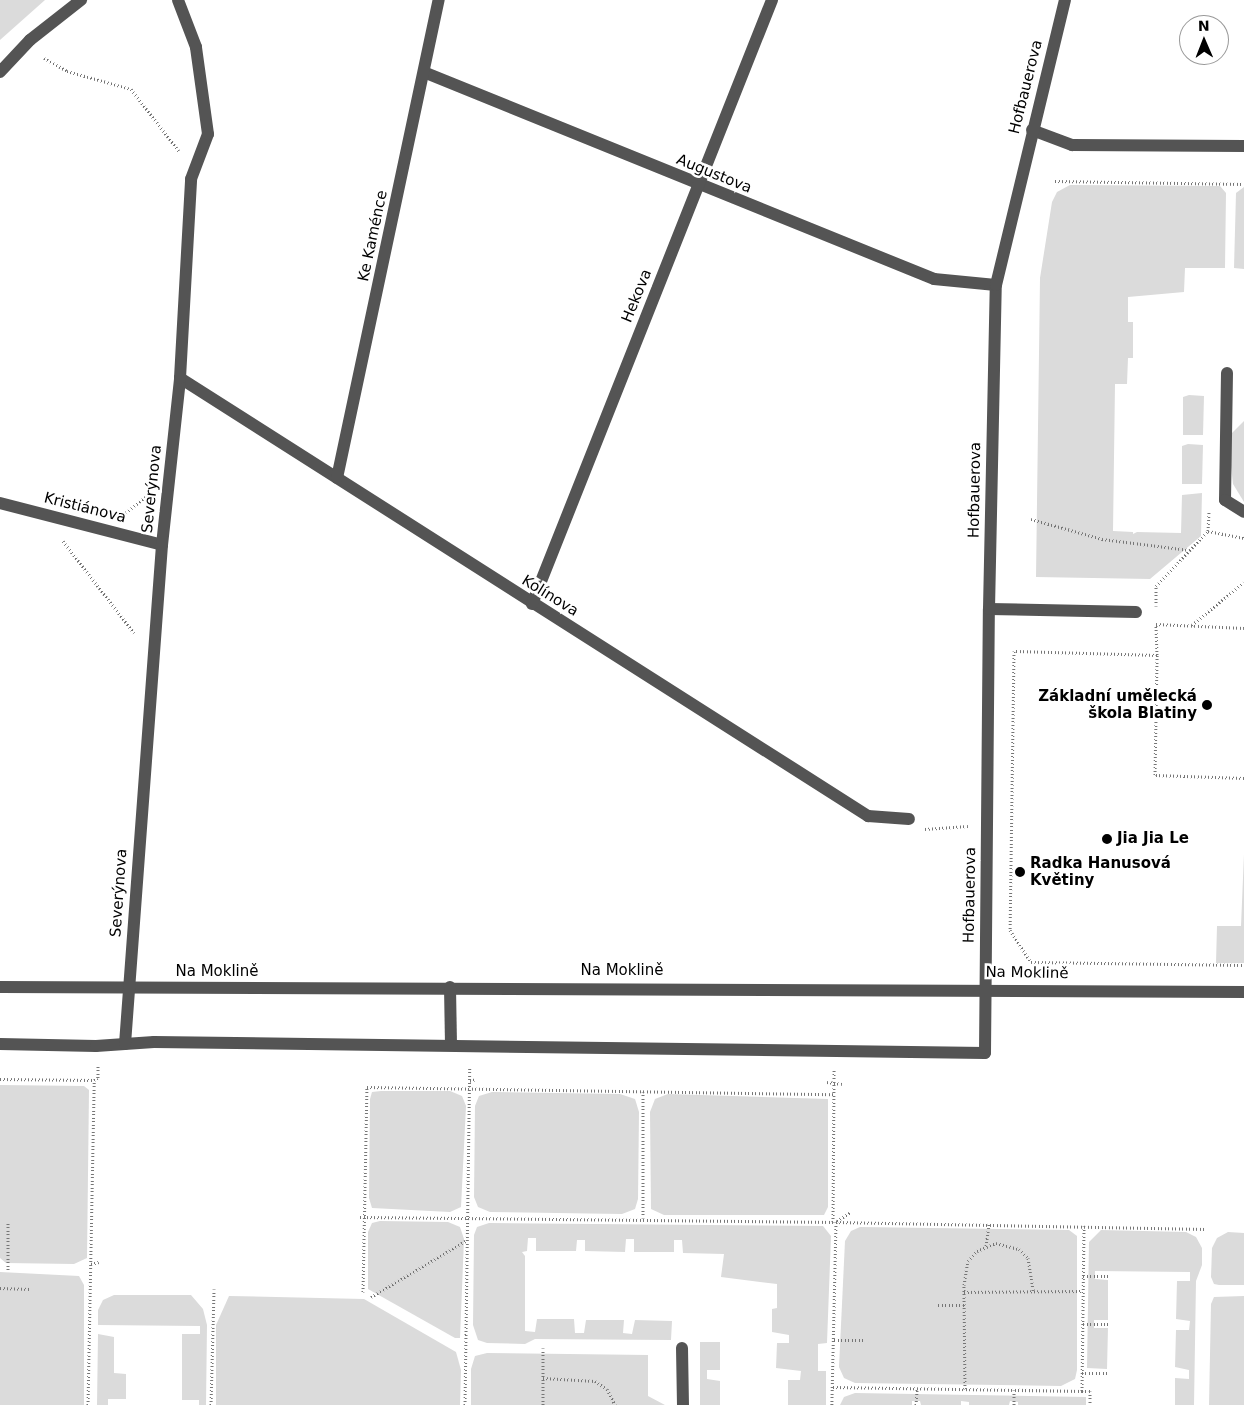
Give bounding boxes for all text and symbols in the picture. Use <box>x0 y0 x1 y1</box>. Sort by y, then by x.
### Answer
north arrow <box>1179 15 1229 65</box>
text: N <box>1198 18 1210 34</box>
street label: Hofbauerova <box>1006 38 1046 136</box>
street label: Augustova <box>674 151 754 197</box>
street label: Ke Kaménce <box>355 189 391 283</box>
street label: Hekova <box>618 267 656 325</box>
street label: Hofbauerova <box>965 442 985 538</box>
street label: Severýnova <box>138 444 166 534</box>
street label: Kristiánova <box>42 489 128 527</box>
street label: Kolínova <box>518 572 582 620</box>
place label: Základní umělecká škola Blatiny <box>1038 687 1197 722</box>
marker: Základní umělecká škola Blatiny <box>1201 699 1213 711</box>
place label: Jia Jia Le <box>1117 830 1189 848</box>
marker: Jia Jia Le <box>1101 833 1113 845</box>
street label: Hofbauerova <box>960 847 980 943</box>
street label: Severýnova <box>107 848 131 938</box>
place label: Radka Hanusová Květiny <box>1030 854 1171 889</box>
marker: Radka Hanusová Květiny <box>1014 866 1026 878</box>
street label: Na Moklině <box>580 962 664 980</box>
street label: Na Moklině <box>175 963 259 981</box>
street label: Na Moklině <box>985 963 1069 983</box>

